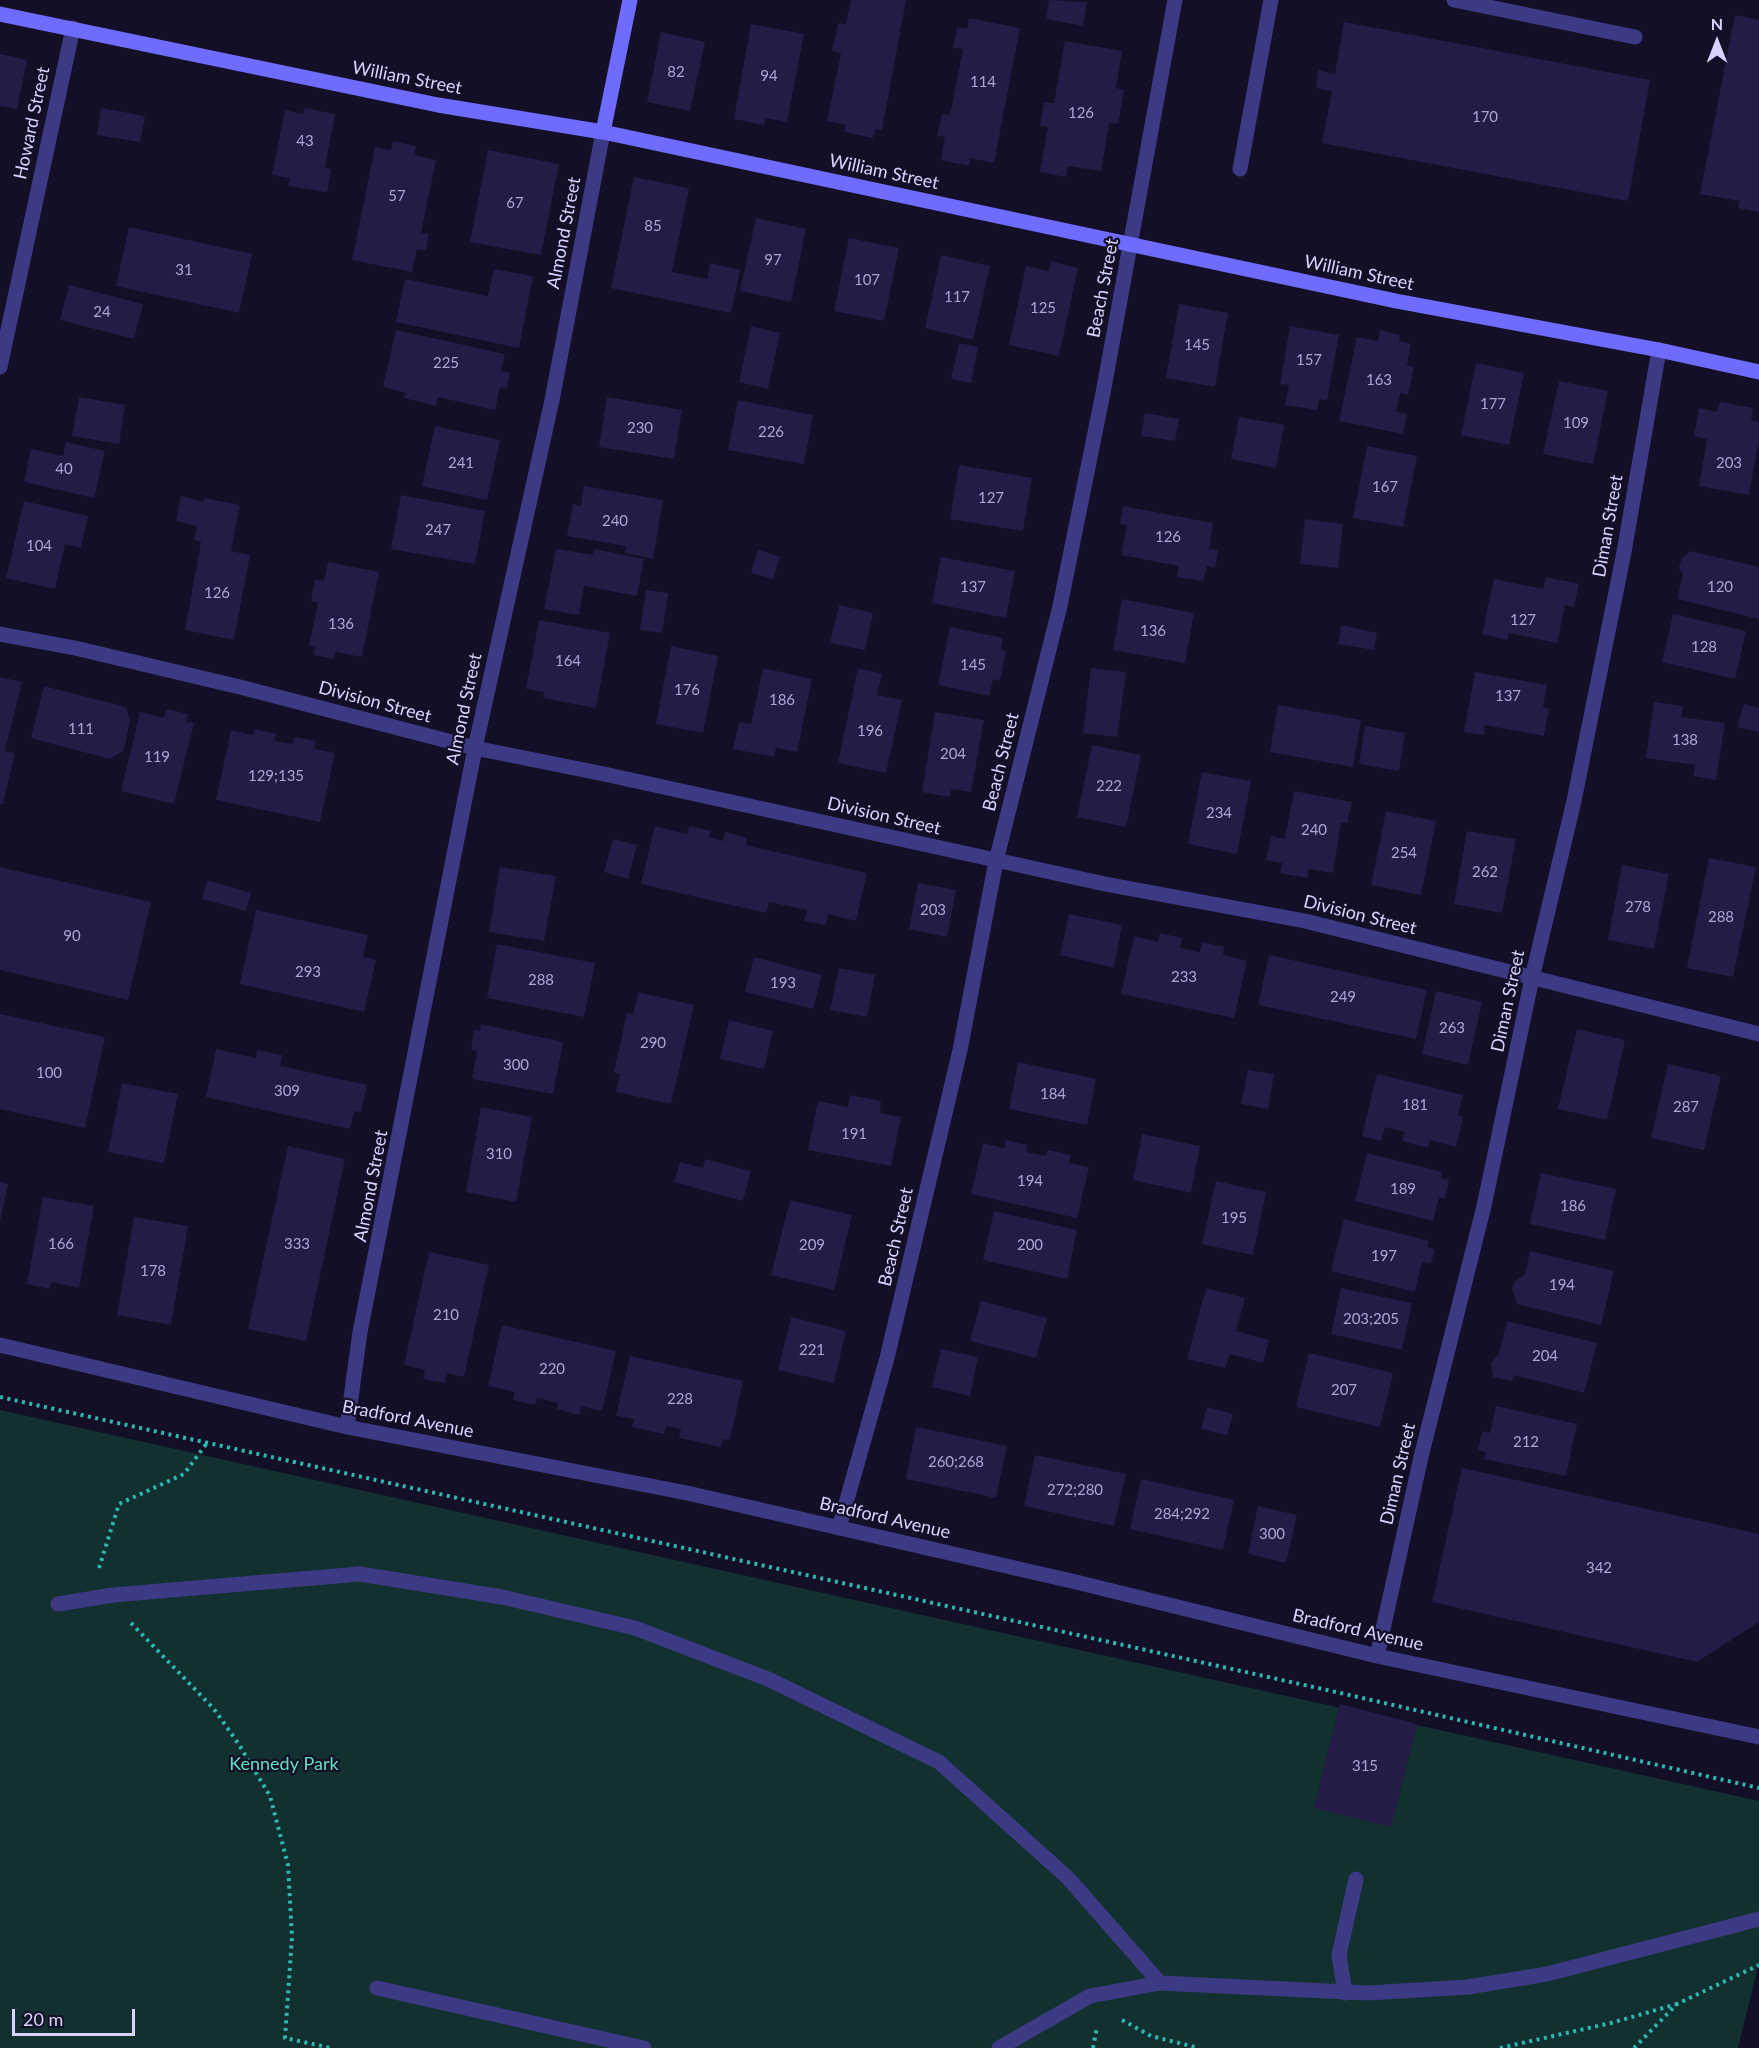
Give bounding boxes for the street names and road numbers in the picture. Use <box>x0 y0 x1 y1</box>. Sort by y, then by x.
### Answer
street label: William Street <box>350 57 464 99</box>
street label: Howard Street <box>10 65 54 181</box>
street label: William Street <box>827 150 941 194</box>
street label: Almond Street <box>543 175 585 291</box>
street label: Beach Street <box>1083 237 1123 339</box>
street label: William Street <box>1302 251 1416 295</box>
street label: Diman Street <box>1588 473 1628 579</box>
street label: Almond Street <box>442 651 486 767</box>
street label: Division Street <box>316 677 434 727</box>
street label: Beach Street <box>978 711 1024 813</box>
street label: Division Street <box>825 792 943 840</box>
street label: Division Street <box>1301 891 1419 939</box>
street label: Diman Street <box>1487 948 1529 1054</box>
street label: Almond Street <box>350 1128 392 1244</box>
street label: Beach Street <box>874 1186 918 1288</box>
street label: Bradford Avenue <box>340 1396 476 1442</box>
street label: Diman Street <box>1376 1421 1420 1527</box>
street label: Bradford Avenue <box>817 1492 953 1544</box>
street label: Bradford Avenue <box>1290 1604 1426 1656</box>

